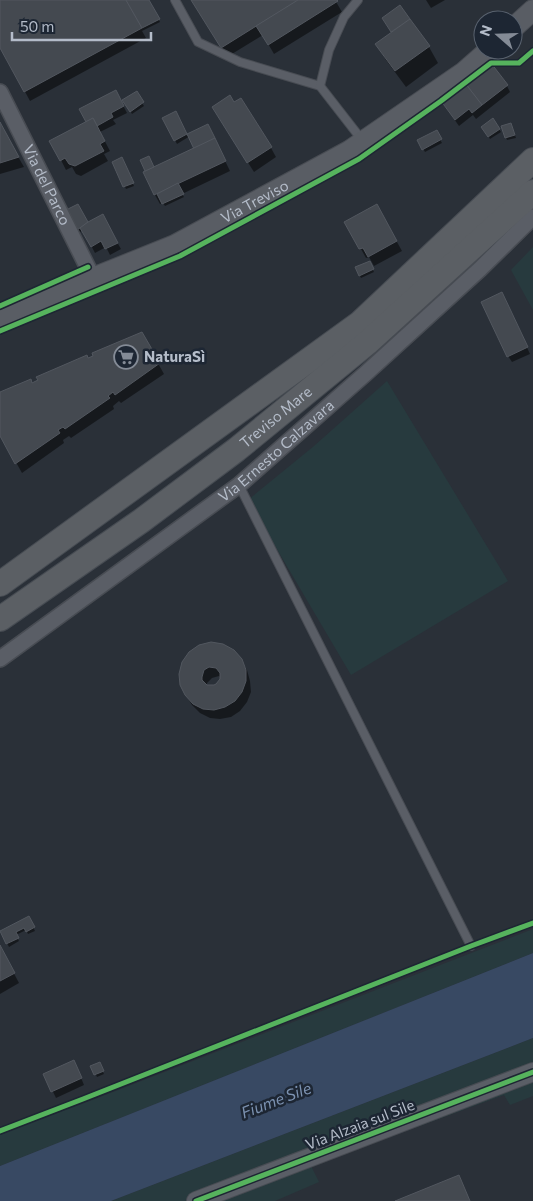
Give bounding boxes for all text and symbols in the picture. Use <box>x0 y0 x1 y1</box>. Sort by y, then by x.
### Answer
scale bar <box>12 10 151 42</box>
north arrow <box>473 10 523 60</box>
text: 50 m <box>20 17 54 35</box>
text: N <box>476 23 495 38</box>
street label: Via del Parco <box>20 141 75 228</box>
street label: Via Treviso <box>218 175 291 227</box>
supermarket icon: NaturaSì <box>113 344 139 370</box>
place label: NaturaSì <box>144 347 205 365</box>
street label: Treviso Mare <box>236 382 315 451</box>
street label: Via Ernesto Calzavara <box>214 396 337 505</box>
water label: Fiume Sile <box>238 1077 314 1122</box>
street label: Via Alzaia sul Sile <box>303 1095 417 1153</box>

